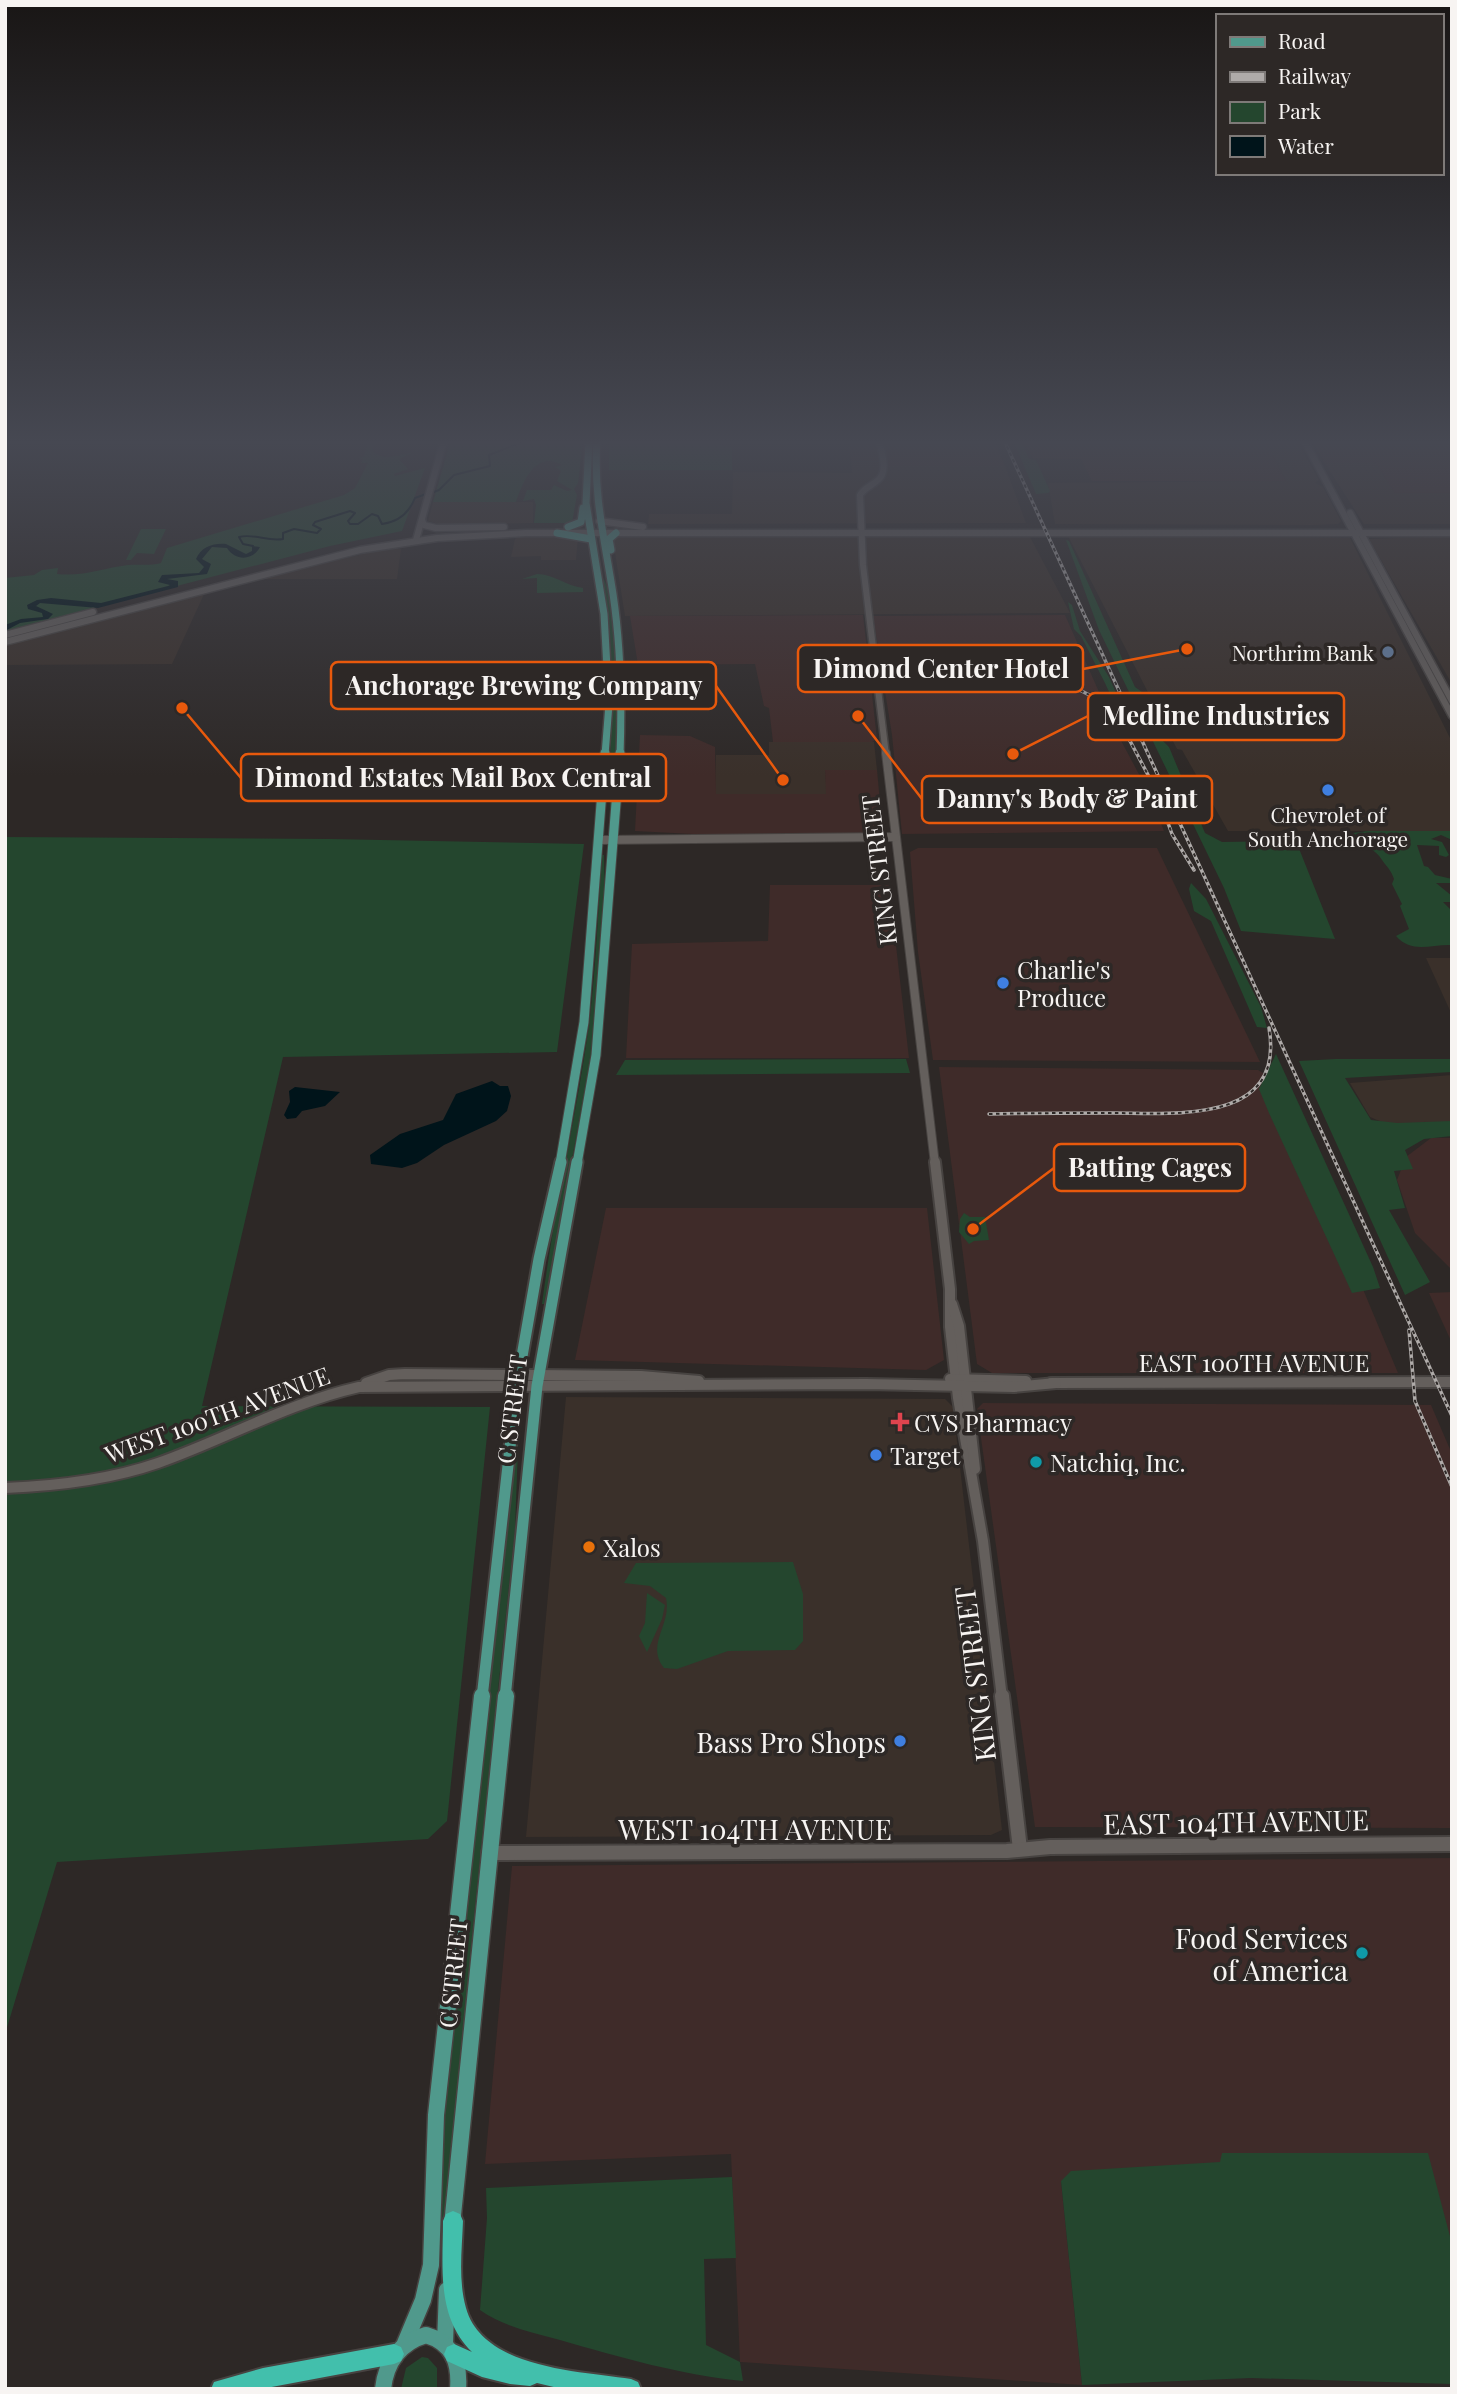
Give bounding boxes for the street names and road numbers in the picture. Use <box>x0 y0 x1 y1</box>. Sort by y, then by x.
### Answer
street label: KING STREET <box>853 793 903 947</box>
street label: EAST 100TH AVENUE <box>1139 1346 1369 1378</box>
street label: C STREET <box>488 1352 534 1466</box>
street label: WEST 100TH AVENUE <box>99 1358 334 1470</box>
street label: KING STREET <box>945 1584 1003 1764</box>
street label: EAST 104TH AVENUE <box>1103 1800 1369 1842</box>
street label: WEST 104TH AVENUE <box>617 1810 892 1847</box>
street label: C STREET <box>430 1917 474 2029</box>

